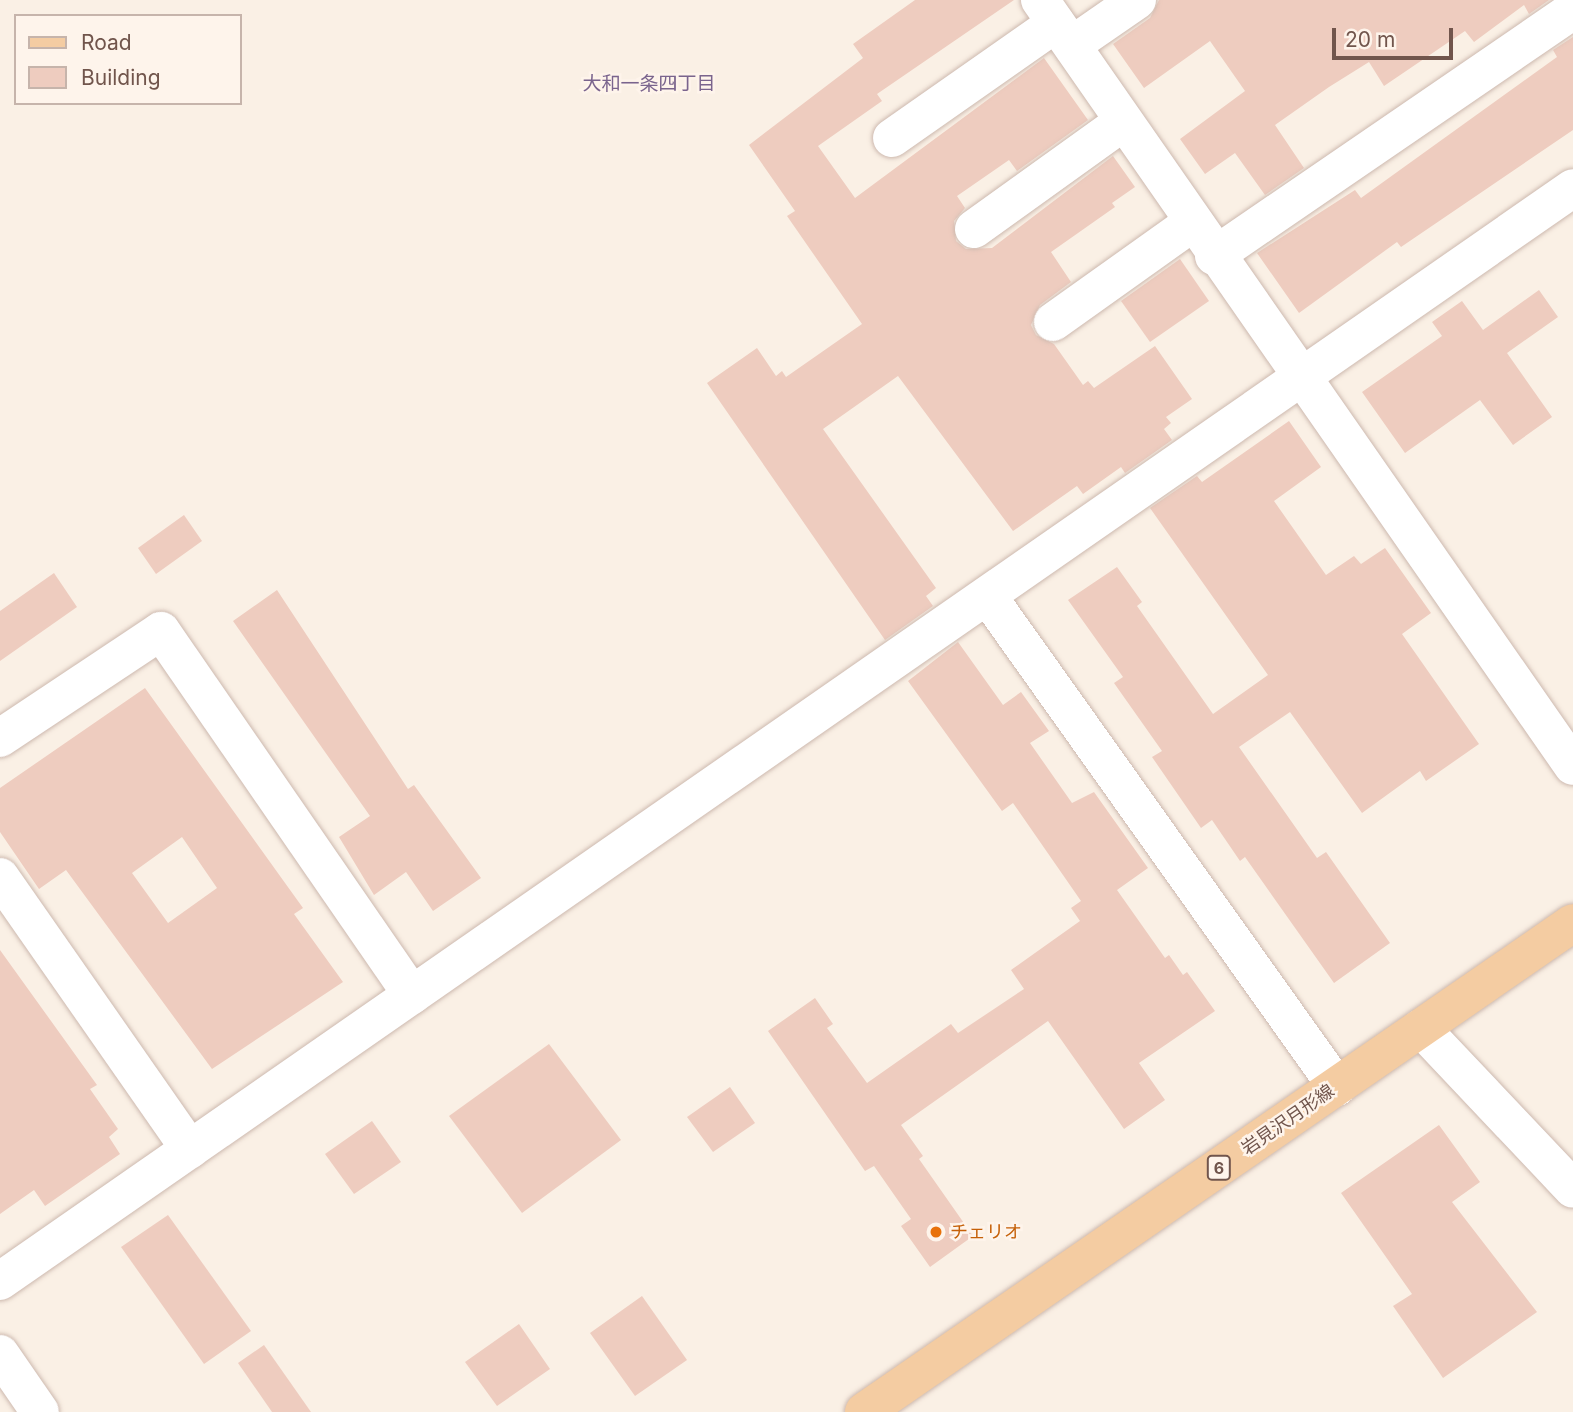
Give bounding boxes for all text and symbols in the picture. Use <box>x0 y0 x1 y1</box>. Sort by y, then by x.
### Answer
legend <box>14 14 242 105</box>
scale bar <box>1335 14 1456 58</box>
text: 20 m <box>1345 27 1395 52</box>
text: Road <box>81 30 132 55</box>
text: Building <box>81 65 161 90</box>
district label: 大和一条四丁目 <box>583 73 715 95</box>
street label: 岩見沢月形線 <box>1238 1080 1338 1160</box>
road number: 6 <box>1207 1156 1231 1180</box>
place label: チェリオ <box>950 1221 1022 1243</box>
marker: チェリオ <box>928 1224 944 1240</box>

